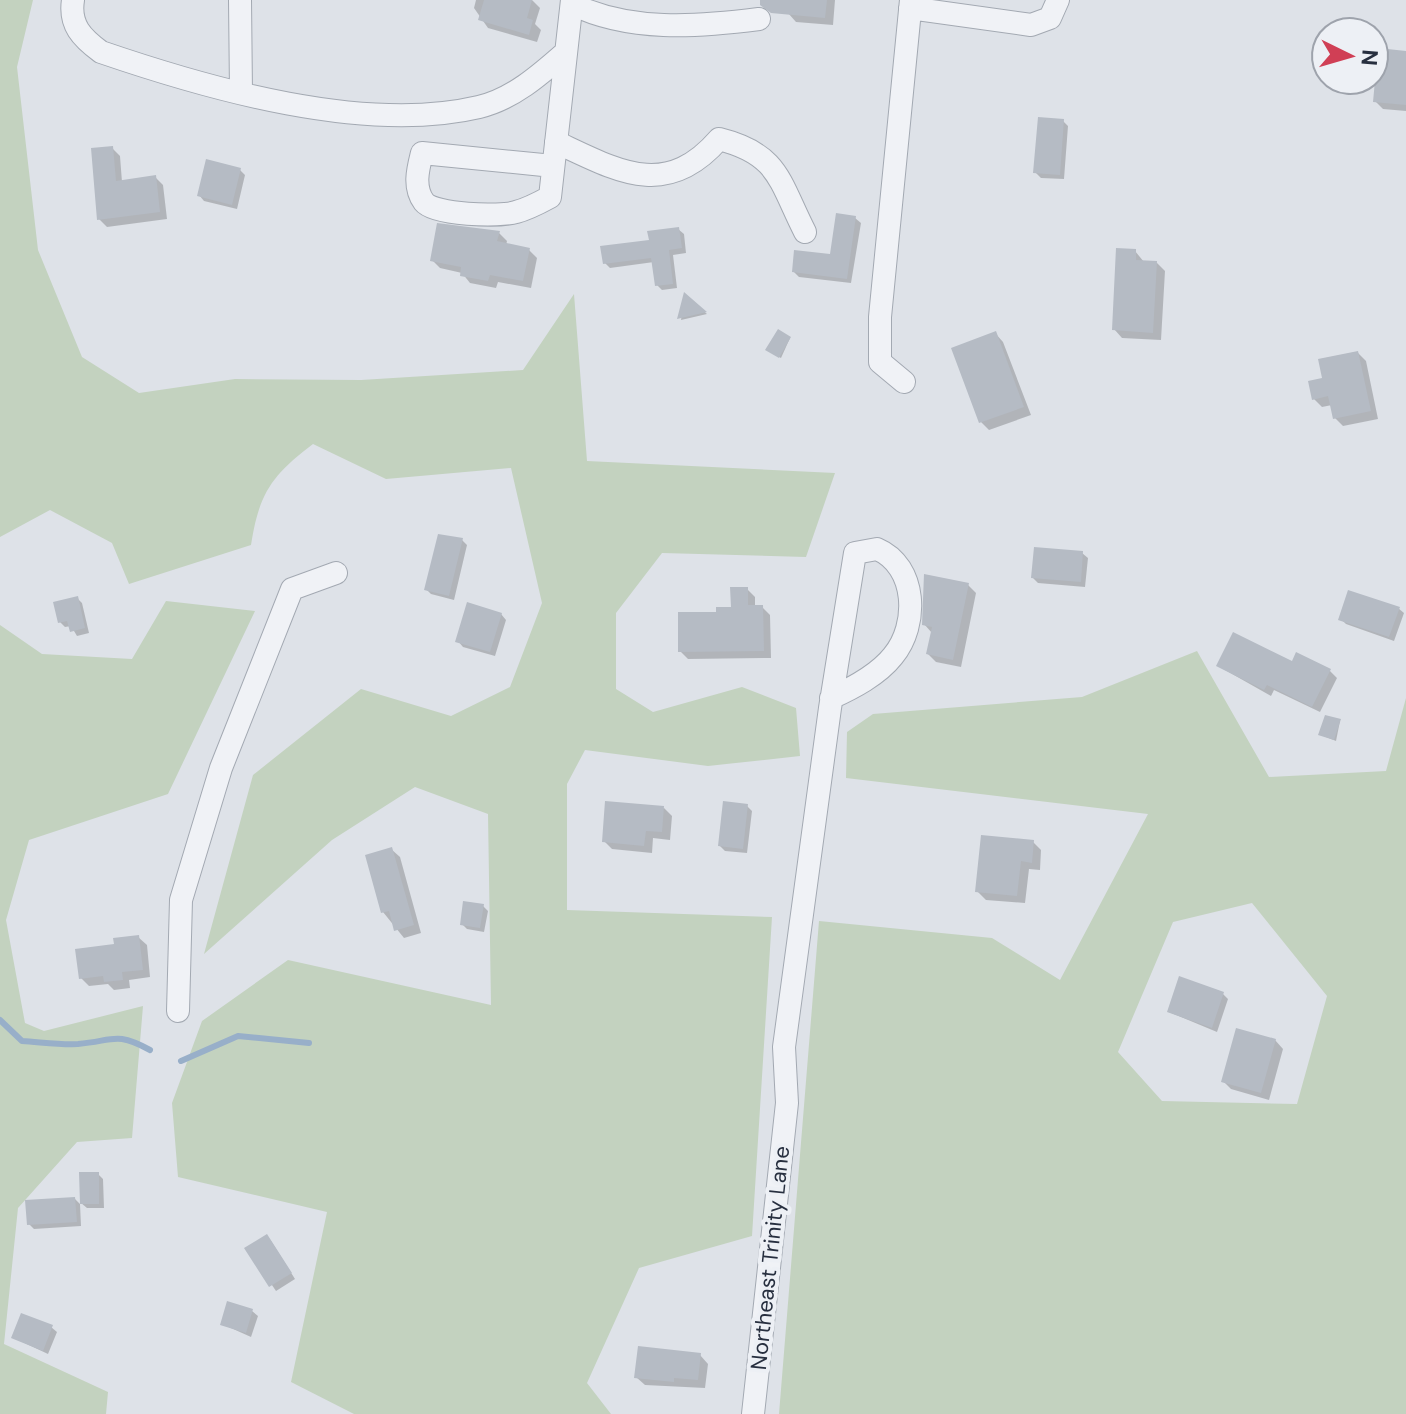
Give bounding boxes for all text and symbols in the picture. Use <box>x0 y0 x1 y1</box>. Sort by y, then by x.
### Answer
north arrow <box>1310 16 1390 96</box>
text: N <box>1354 48 1385 67</box>
street label: Northeast Trinity Lane <box>744 1145 796 1371</box>

